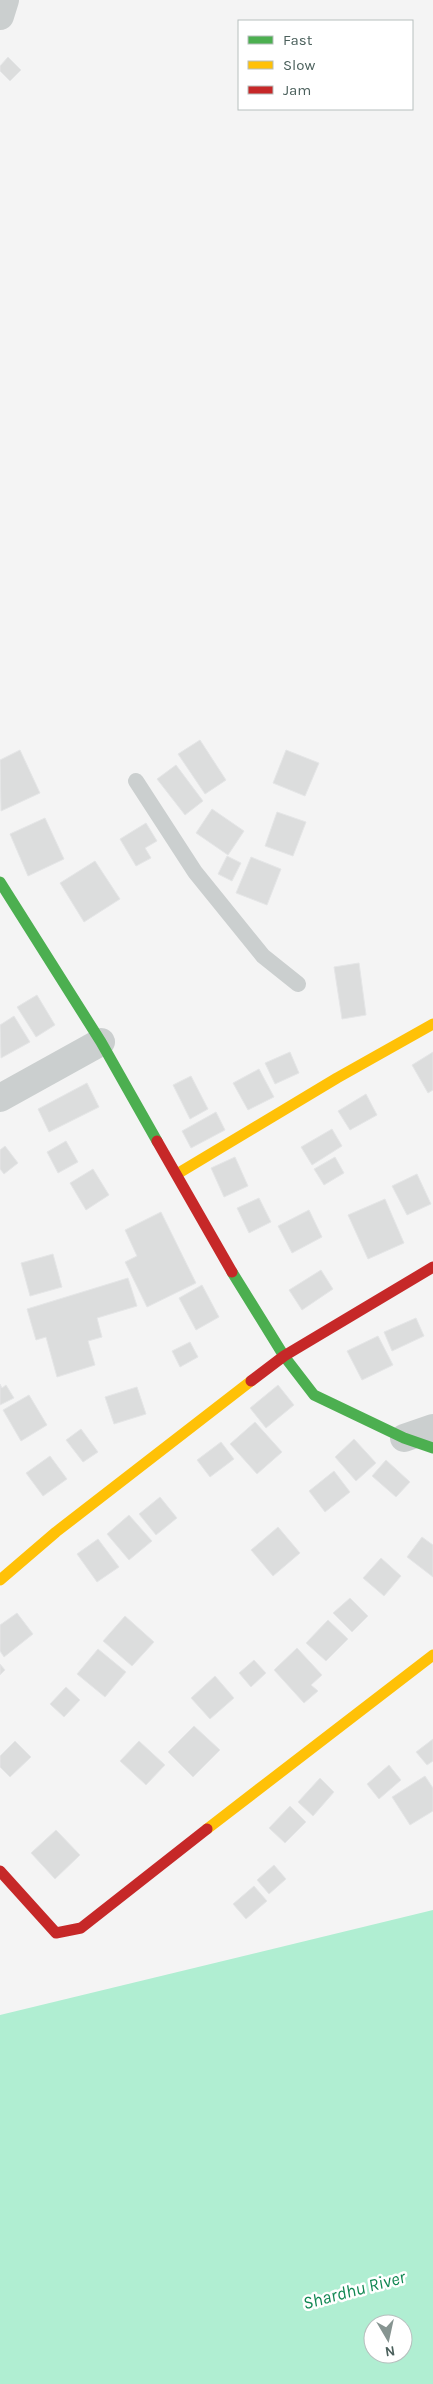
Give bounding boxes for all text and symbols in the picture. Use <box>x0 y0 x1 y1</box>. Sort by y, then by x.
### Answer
legend <box>238 20 413 110</box>
text: Fast <box>283 31 313 49</box>
text: Slow <box>283 56 315 74</box>
text: Jam <box>283 81 311 99</box>
water label: Shardhu River <box>300 2266 409 2314</box>
north arrow <box>363 2314 413 2364</box>
text: N <box>384 2342 396 2361</box>

